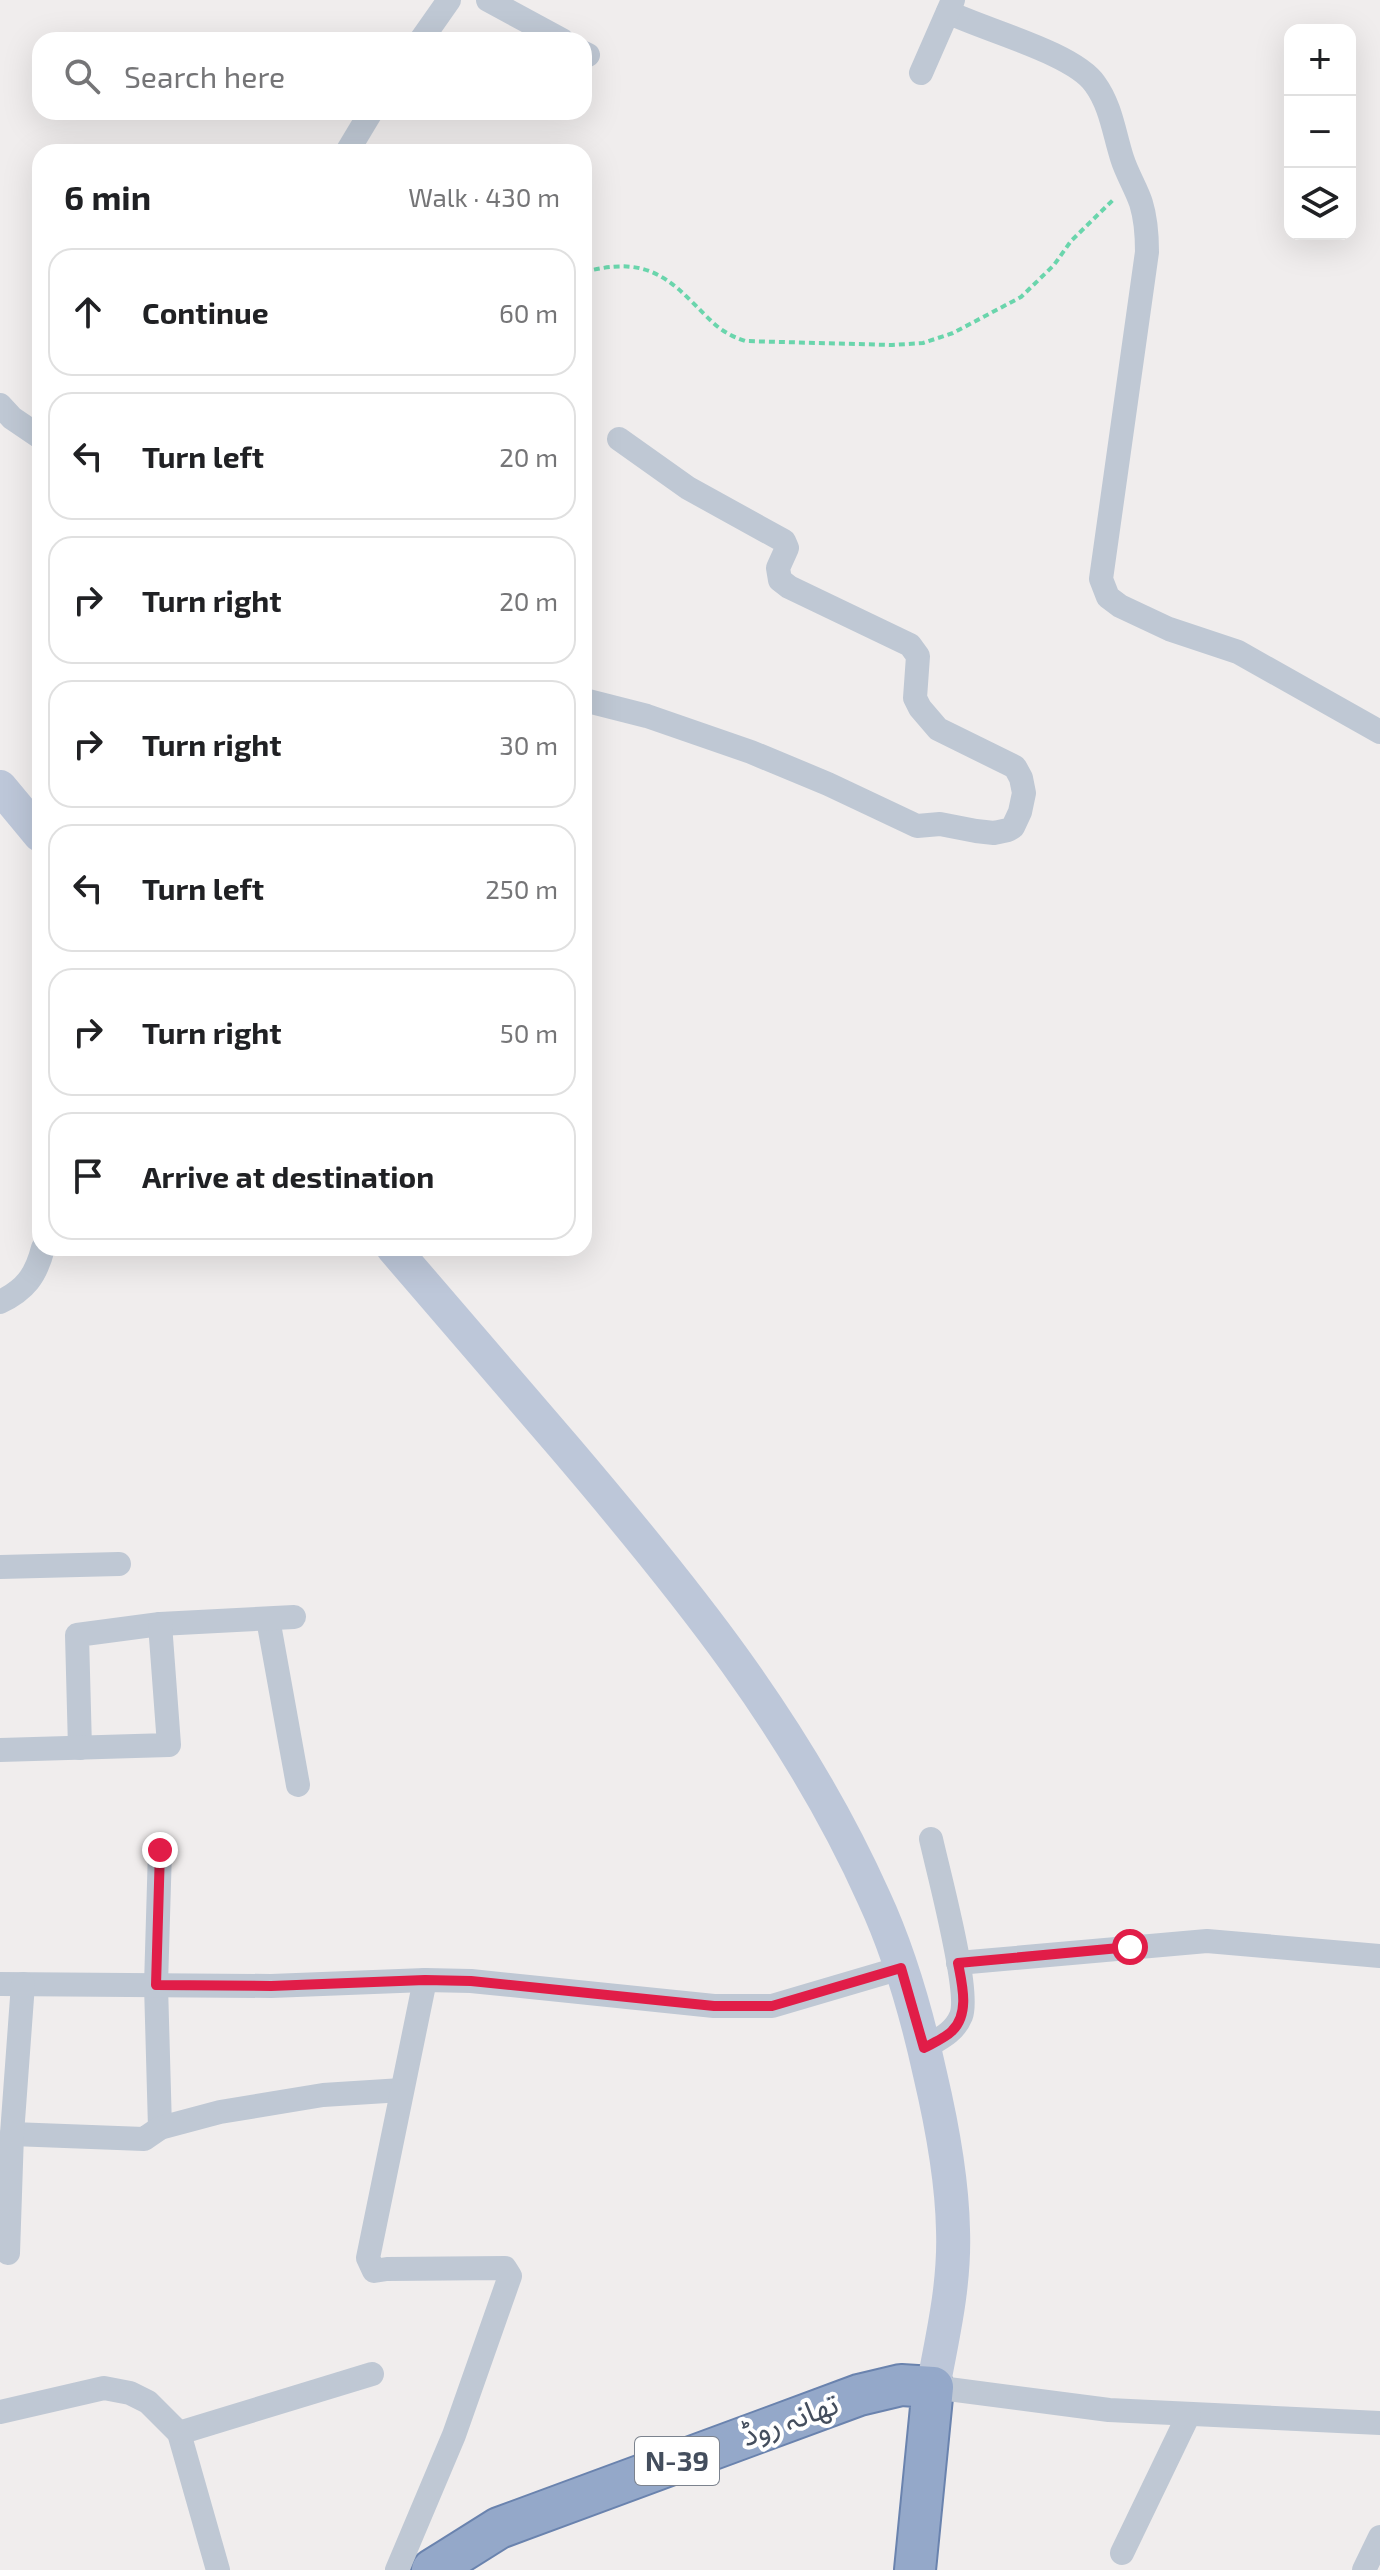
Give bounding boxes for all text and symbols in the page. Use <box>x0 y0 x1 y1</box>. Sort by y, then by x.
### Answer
map controls <box>1284 24 1356 240</box>
button: + <box>1284 24 1356 96</box>
search box <box>32 32 592 120</box>
icon: search <box>60 54 104 98</box>
text: Search here <box>124 58 285 94</box>
button: − <box>1284 96 1356 168</box>
button: layers <box>1284 168 1356 240</box>
text: 6 min <box>64 176 151 217</box>
text: Walk · 430 m <box>408 181 560 212</box>
icon: ahead <box>66 290 110 334</box>
text: Continue <box>142 294 269 330</box>
text: 60 m <box>499 297 558 328</box>
icon: left <box>66 434 110 478</box>
text: Turn left <box>142 438 264 474</box>
text: 20 m <box>499 441 558 472</box>
icon: right <box>66 578 110 622</box>
text: Turn right <box>142 582 282 618</box>
text: 20 m <box>499 585 558 616</box>
icon: right <box>66 722 110 766</box>
text: Turn right <box>142 726 282 762</box>
text: 30 m <box>499 729 558 760</box>
icon: left <box>66 866 110 910</box>
text: Turn left <box>142 870 264 906</box>
text: 250 m <box>485 873 558 904</box>
icon: right <box>66 1010 110 1054</box>
text: Turn right <box>142 1014 282 1050</box>
text: 50 m <box>500 1017 558 1048</box>
icon: arrive <box>66 1154 110 1198</box>
text: Arrive at destination <box>142 1158 434 1194</box>
route end <box>142 1832 178 1868</box>
route start <box>1112 1929 1148 1965</box>
street label: تھانہ روڈ <box>736 2384 843 2453</box>
road number: N-39 <box>635 2437 719 2485</box>

